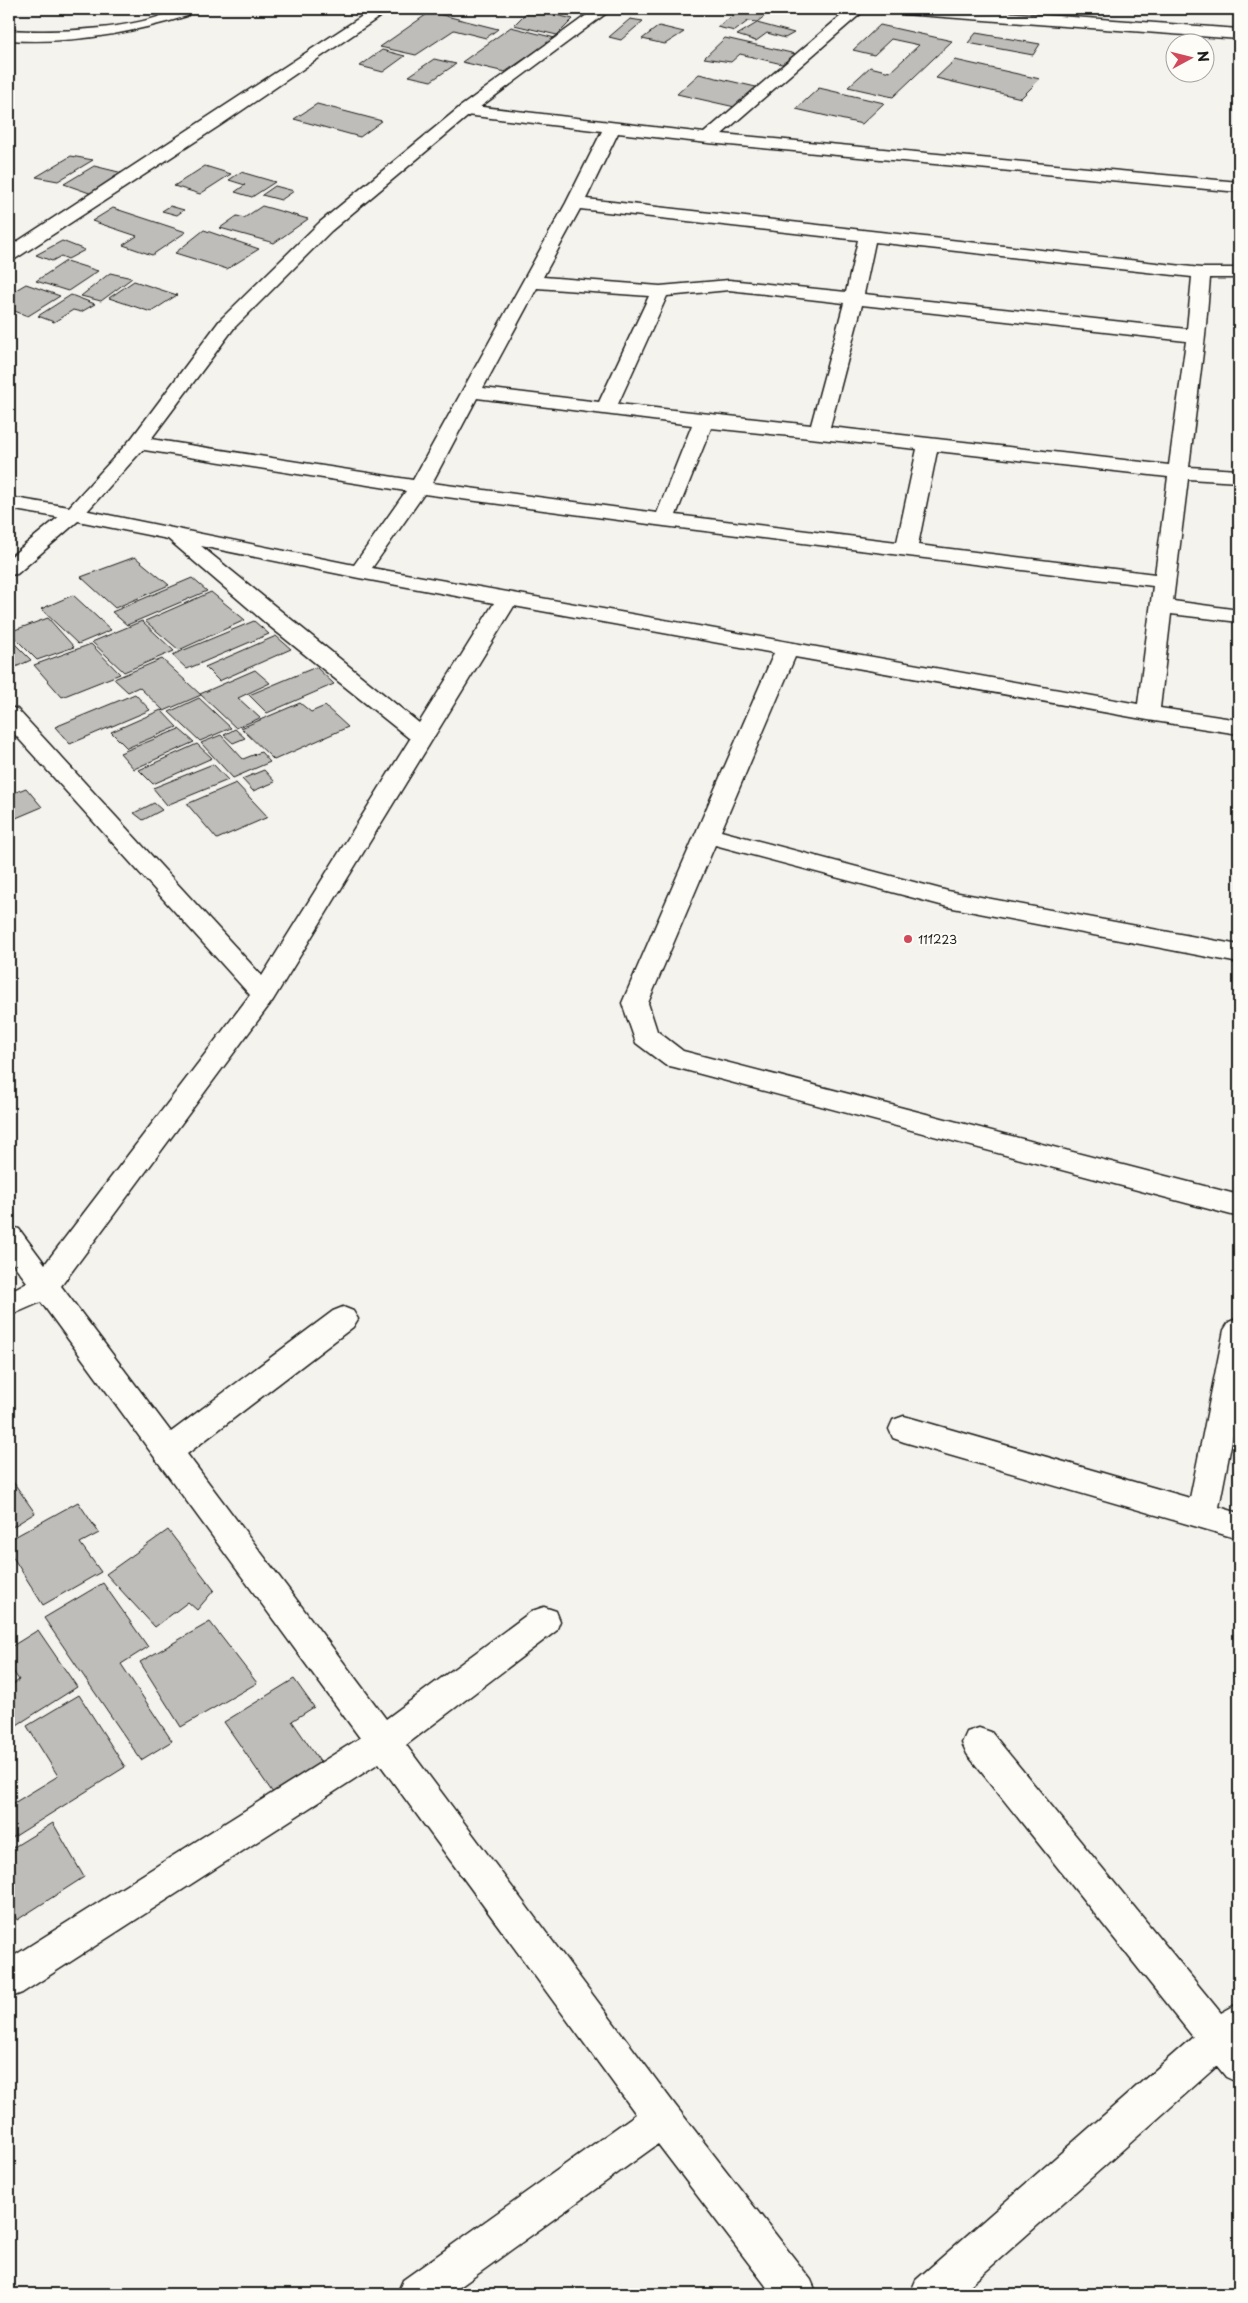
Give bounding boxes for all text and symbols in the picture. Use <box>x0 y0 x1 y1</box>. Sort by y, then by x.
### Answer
north arrow <box>1166 32 1216 82</box>
text: N <box>1192 50 1214 63</box>
place label: 111223 <box>918 930 957 948</box>
marker: 111223 <box>902 933 914 945</box>

